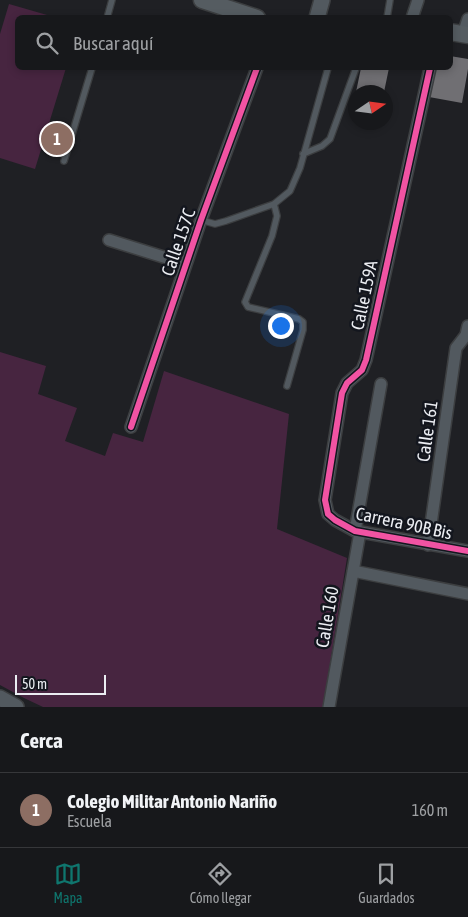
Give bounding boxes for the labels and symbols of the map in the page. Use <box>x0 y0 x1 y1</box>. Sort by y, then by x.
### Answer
north arrow <box>348 85 393 130</box>
pin: 1 <box>41 120 73 158</box>
street label: Calle 157C <box>157 206 199 278</box>
street label: Calle 159A <box>346 258 382 332</box>
your location <box>268 313 294 339</box>
street label: Calle 161 <box>412 399 442 463</box>
street label: Carrera 90B Bis <box>354 503 454 543</box>
street label: Calle 160 <box>311 585 343 649</box>
scale bar <box>15 672 106 695</box>

